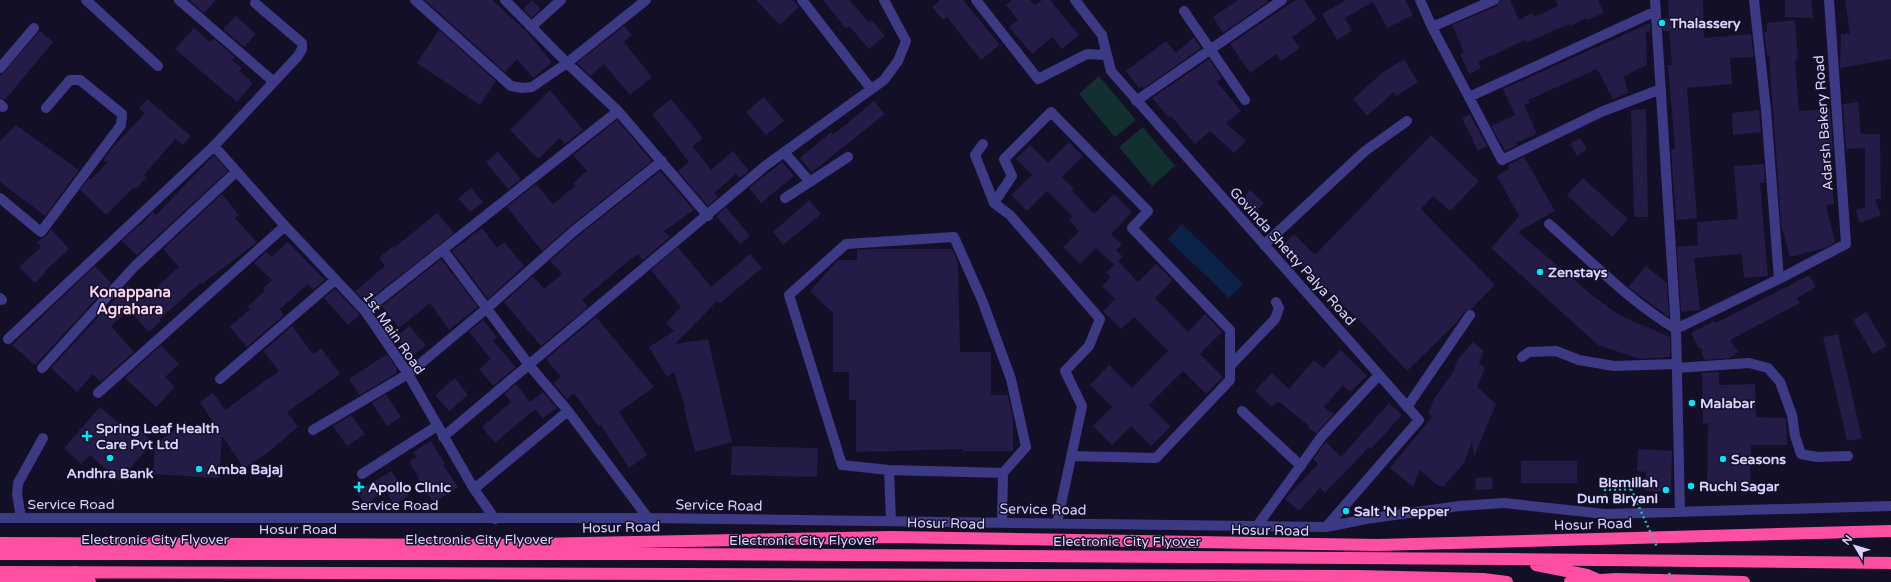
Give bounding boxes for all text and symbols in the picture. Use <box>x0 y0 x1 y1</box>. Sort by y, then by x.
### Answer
place label: Thalassery <box>1669 15 1741 32</box>
marker: Thalassery <box>1657 18 1667 28</box>
street label: Adarsh Bakery Road <box>1810 55 1837 191</box>
street label: Govinda Shetty Palya Road <box>1226 184 1359 329</box>
place label: Zenstays <box>1548 264 1608 281</box>
marker: Zenstays <box>1535 267 1545 277</box>
district label: Konappana Agrahara <box>89 283 171 319</box>
street label: 1st Main Road <box>359 289 428 378</box>
place label: Malabar <box>1700 395 1755 412</box>
marker: Malabar <box>1687 398 1697 408</box>
place label: Spring Leaf Health Care Pvt Ltd <box>96 420 219 453</box>
marker: Spring Leaf Health Care Pvt Ltd <box>81 430 93 442</box>
place label: Seasons <box>1731 451 1786 468</box>
marker: Andhra Bank <box>105 453 115 463</box>
marker: Seasons <box>1718 454 1728 464</box>
place label: Amba Bajaj <box>207 461 283 478</box>
marker: Amba Bajaj <box>194 464 204 474</box>
place label: Andhra Bank <box>67 465 154 482</box>
place label: Bismillah Dum Biryani <box>1577 474 1658 507</box>
place label: Ruchi Sagar <box>1699 478 1780 495</box>
place label: Apollo Clinic <box>368 479 452 496</box>
marker: Apollo Clinic <box>353 481 365 493</box>
marker: Ruchi Sagar <box>1686 481 1696 491</box>
marker: Bismillah Dum Biryani <box>1661 485 1671 495</box>
street label: Service Road <box>28 496 114 513</box>
street label: Service Road <box>675 496 763 515</box>
street label: Service Road <box>352 497 438 514</box>
street label: Service Road <box>999 500 1087 519</box>
place label: Salt 'N Pepper <box>1354 503 1450 520</box>
marker: Salt 'N Pepper <box>1341 506 1351 516</box>
street label: Hosur Road <box>907 514 985 533</box>
street label: Hosur Road <box>1554 515 1632 534</box>
street label: Hosur Road <box>582 518 660 537</box>
street label: Hosur Road <box>259 521 337 538</box>
street label: Hosur Road <box>1231 521 1309 540</box>
north arrow <box>1835 526 1875 566</box>
street label: Electronic City Flyover <box>81 531 230 548</box>
street label: Electronic City Flyover <box>405 531 554 548</box>
street label: Electronic City Flyover <box>729 532 878 549</box>
street label: Electronic City Flyover <box>1053 533 1202 550</box>
text: N <box>1840 533 1855 548</box>

